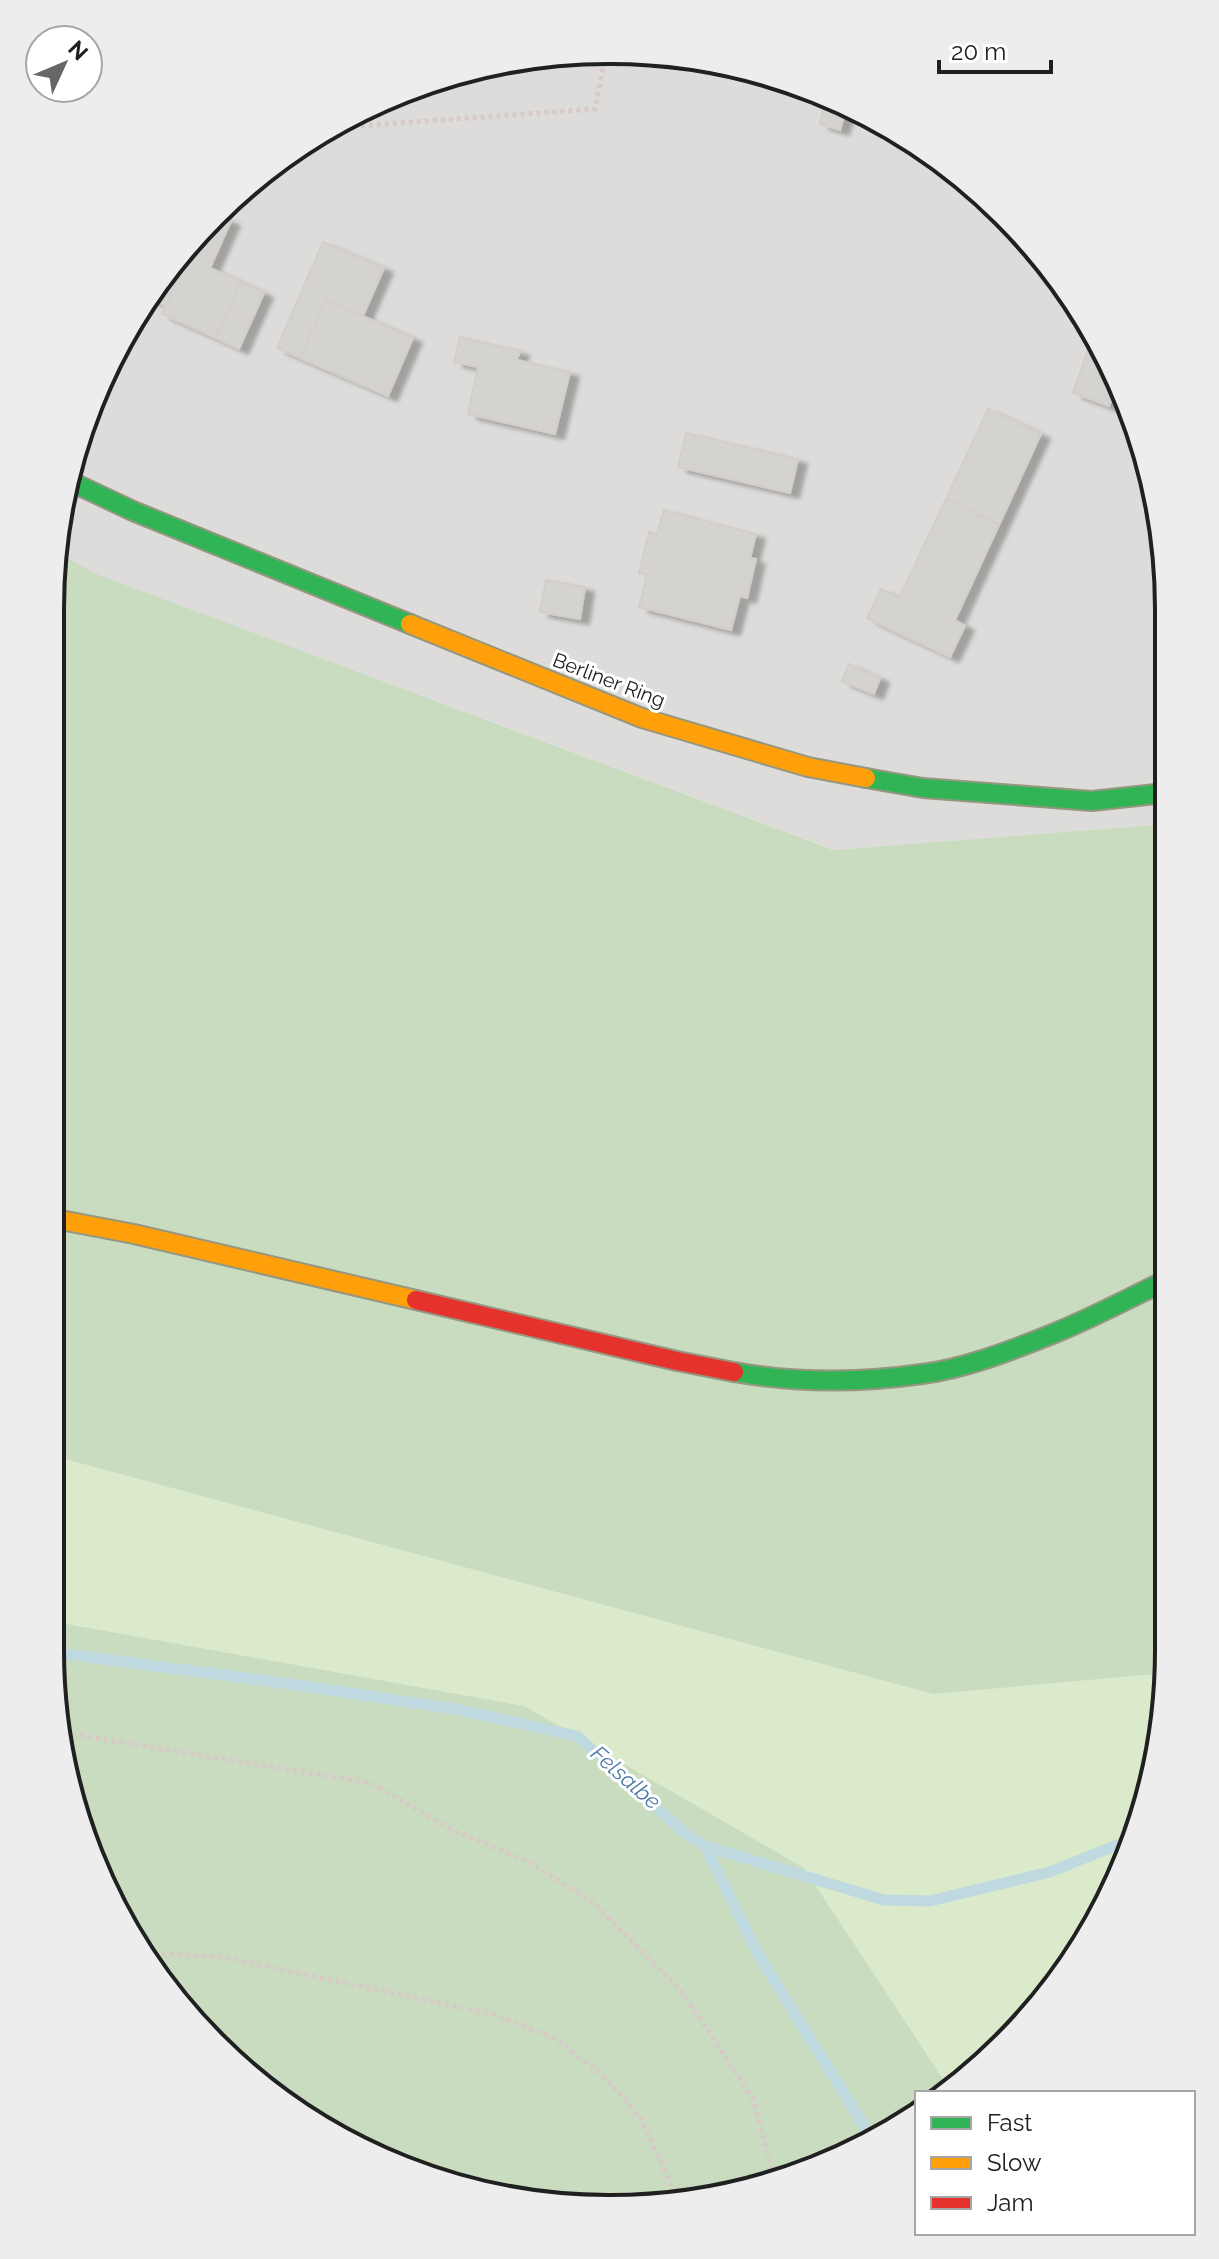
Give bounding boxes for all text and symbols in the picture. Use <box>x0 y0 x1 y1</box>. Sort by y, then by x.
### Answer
north arrow <box>24 24 104 104</box>
scale bar <box>939 24 1051 74</box>
text: N <box>63 35 94 65</box>
text: 20 m <box>951 37 1006 66</box>
street label: Berliner Ring <box>549 648 669 712</box>
water label: Felsalbe <box>586 1740 666 1814</box>
legend <box>915 2091 1195 2235</box>
text: Fast <box>987 2108 1032 2137</box>
text: Slow <box>987 2148 1042 2177</box>
text: Jam <box>987 2188 1033 2217</box>

